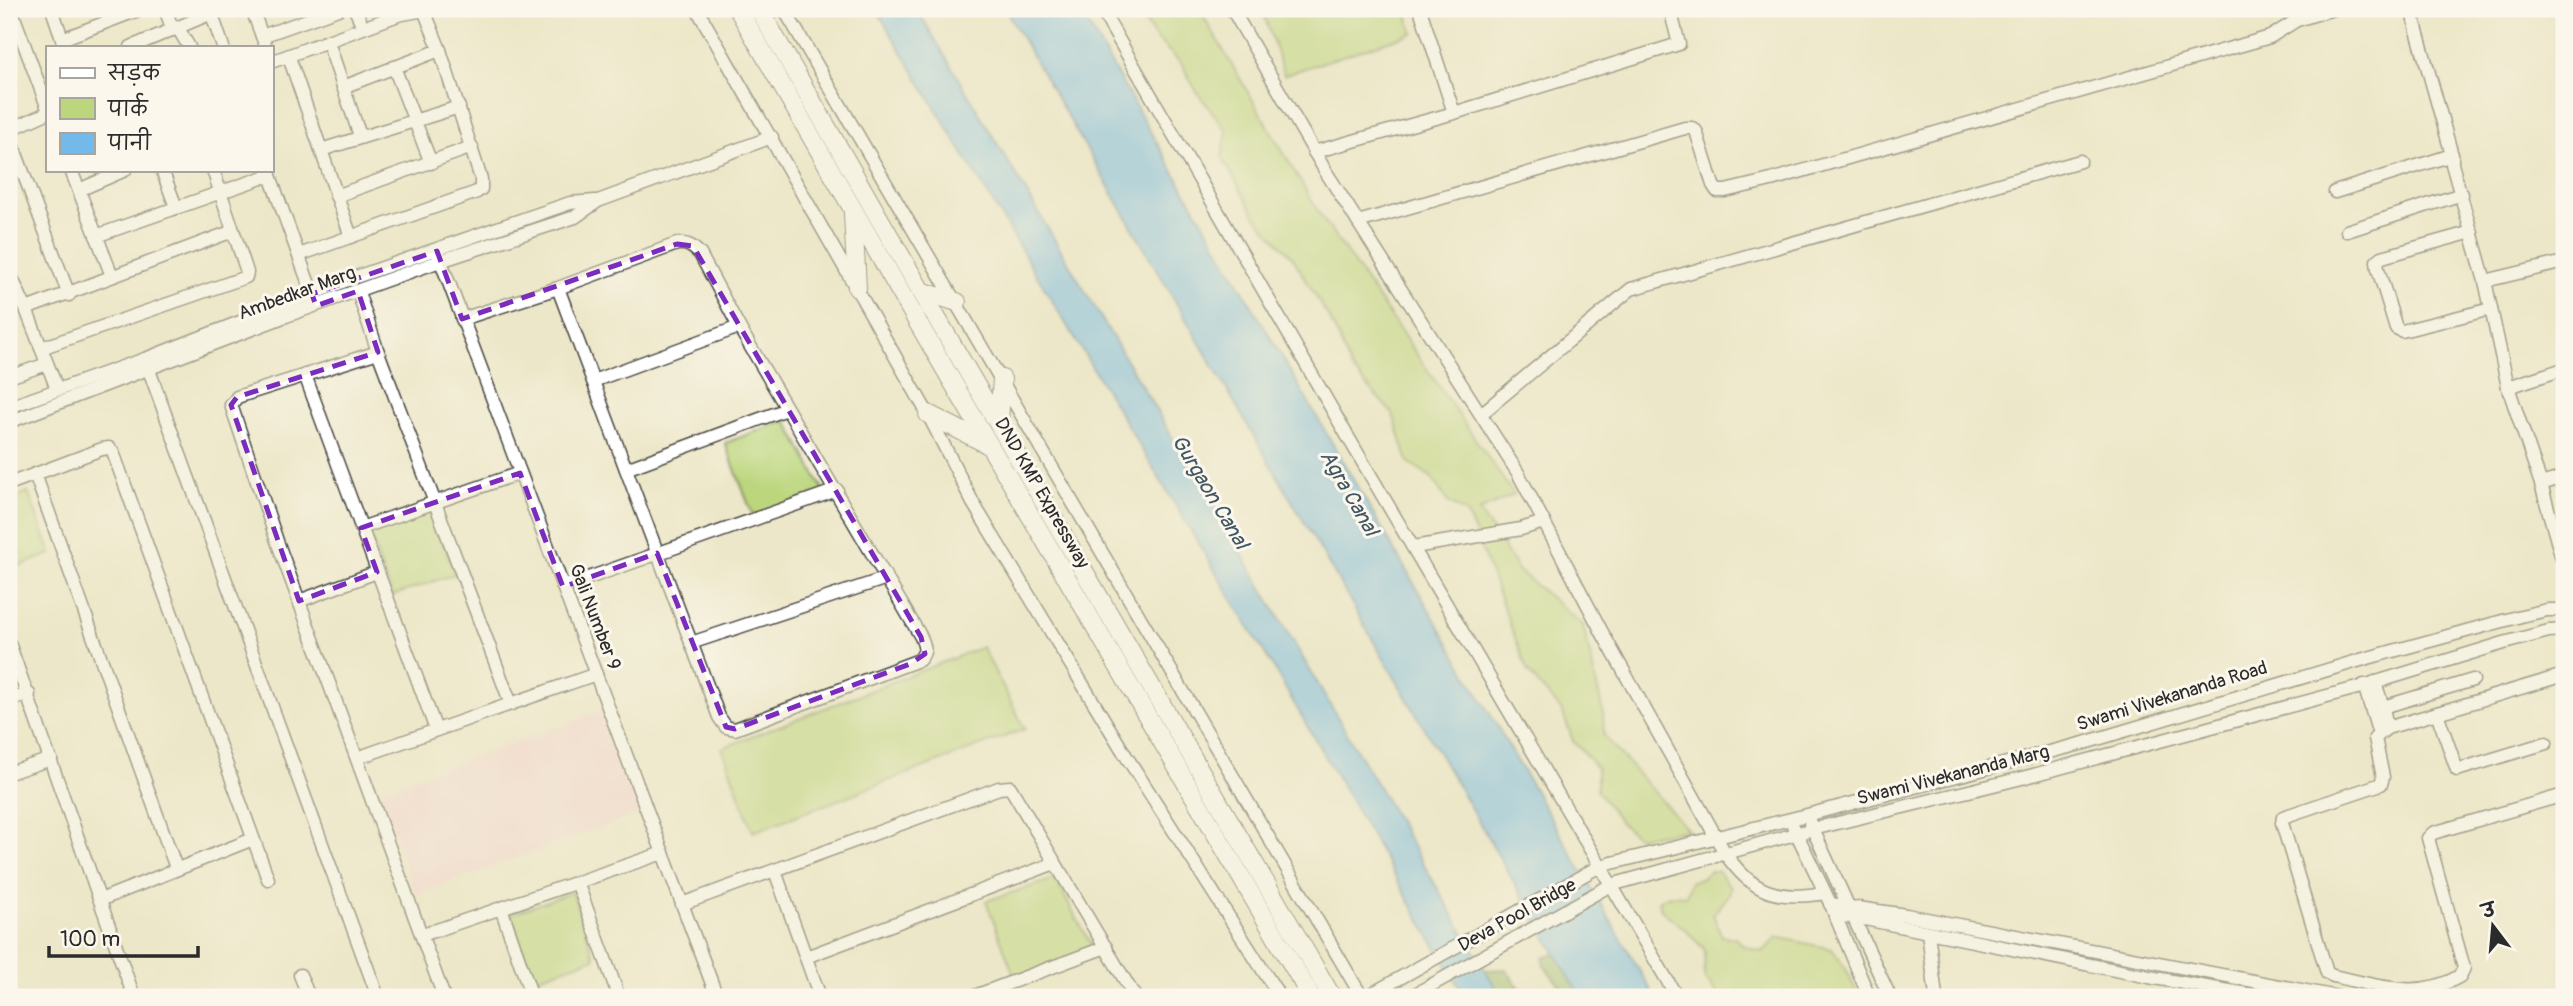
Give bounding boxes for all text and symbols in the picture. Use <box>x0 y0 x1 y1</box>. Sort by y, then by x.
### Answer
legend <box>46 46 273 172</box>
text: सड़क <box>107 60 161 87</box>
text: पार्क <box>107 92 149 123</box>
text: पानी <box>107 127 153 157</box>
street label: Ambedkar Marg <box>235 261 359 325</box>
street label: DND KMP Expressway <box>989 413 1095 573</box>
water label: Gurgaon Canal <box>1165 430 1256 556</box>
water label: Agra Canal <box>1314 445 1385 543</box>
street label: Gali Number 9 <box>564 561 626 673</box>
street label: Swami Vivekananda Road <box>2074 656 2270 736</box>
street label: Swami Vivekananda Marg <box>1854 739 2052 811</box>
street label: Deva Pool Bridge <box>1454 872 1581 957</box>
north arrow <box>2458 890 2528 960</box>
text: उ <box>2477 897 2500 924</box>
scale bar <box>49 915 198 959</box>
text: 100 m <box>60 926 120 953</box>

